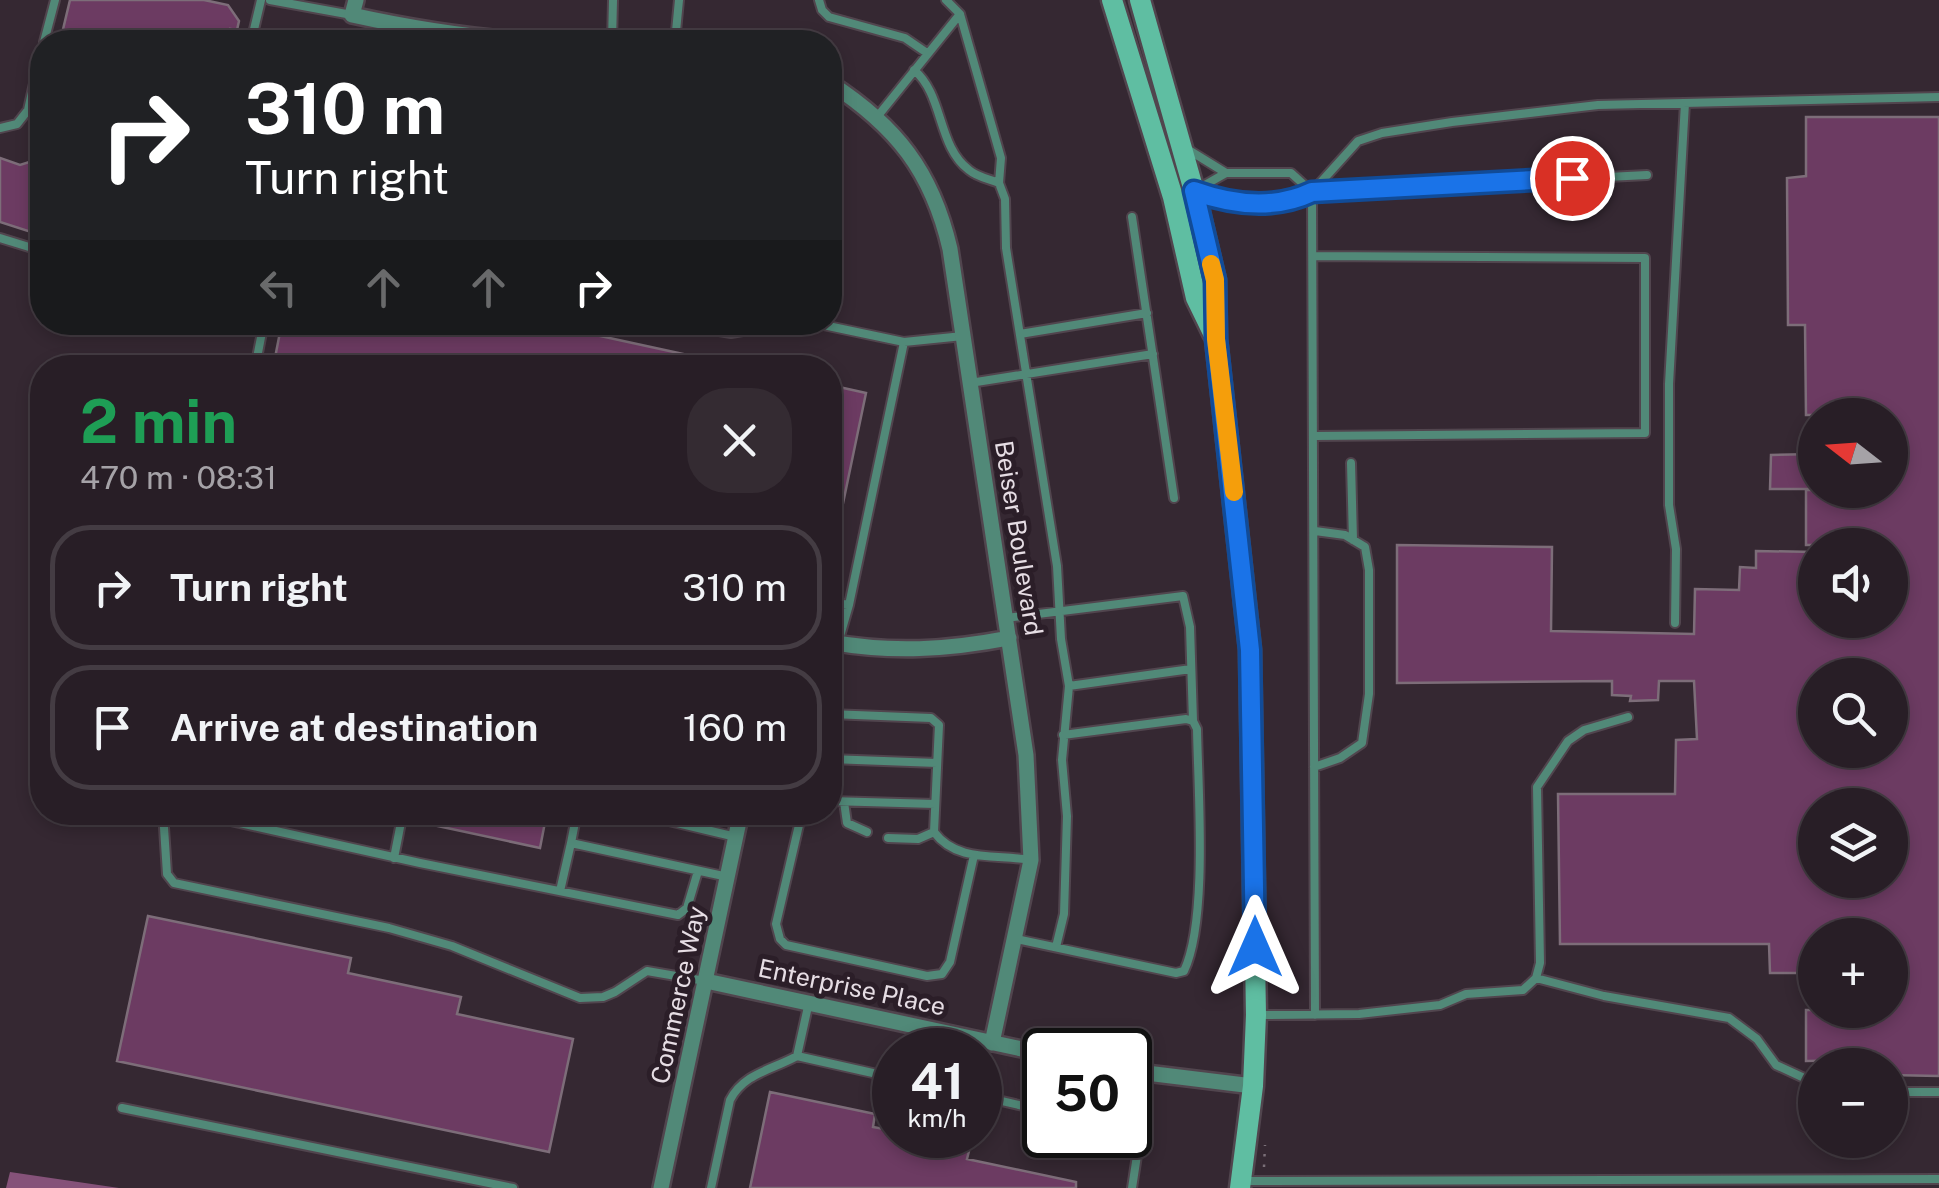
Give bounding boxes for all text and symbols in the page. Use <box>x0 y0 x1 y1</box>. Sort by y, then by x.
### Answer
text: 310 m <box>245 67 445 150</box>
icon: right <box>80 70 210 200</box>
pin <box>1530 136 1615 221</box>
text: Turn right <box>245 151 449 204</box>
icon: arrive <box>1545 151 1600 206</box>
icon: left <box>251 260 306 315</box>
icon: ahead <box>356 260 411 315</box>
icon: ahead <box>461 260 516 315</box>
icon: right <box>566 260 621 315</box>
text: 2 min <box>80 386 237 457</box>
button: close <box>687 388 792 493</box>
north arrow <box>1798 398 1908 508</box>
map controls <box>1798 398 1908 1158</box>
street label: Beiser Boulevard <box>989 438 1049 638</box>
text: 470 m · 08:31 <box>80 459 277 496</box>
button: sound <box>1798 528 1908 638</box>
icon: right <box>85 560 140 615</box>
text: Turn right <box>170 565 348 610</box>
text: 310 m <box>682 565 787 610</box>
button: search <box>1798 658 1908 768</box>
icon: arrive <box>85 700 140 755</box>
text: Arrive at destination <box>170 705 538 750</box>
text: 160 m <box>683 705 787 750</box>
button: layers <box>1798 788 1908 898</box>
position arrow <box>1203 895 1307 999</box>
street label: Commerce Way <box>645 903 711 1087</box>
button: + <box>1798 918 1908 1028</box>
street label: Enterprise Place <box>756 952 948 1022</box>
speed limit sign: 50 <box>1022 1028 1152 1158</box>
button: − <box>1798 1048 1908 1158</box>
text: 41 <box>910 1051 964 1110</box>
text: km/h <box>908 1103 966 1133</box>

